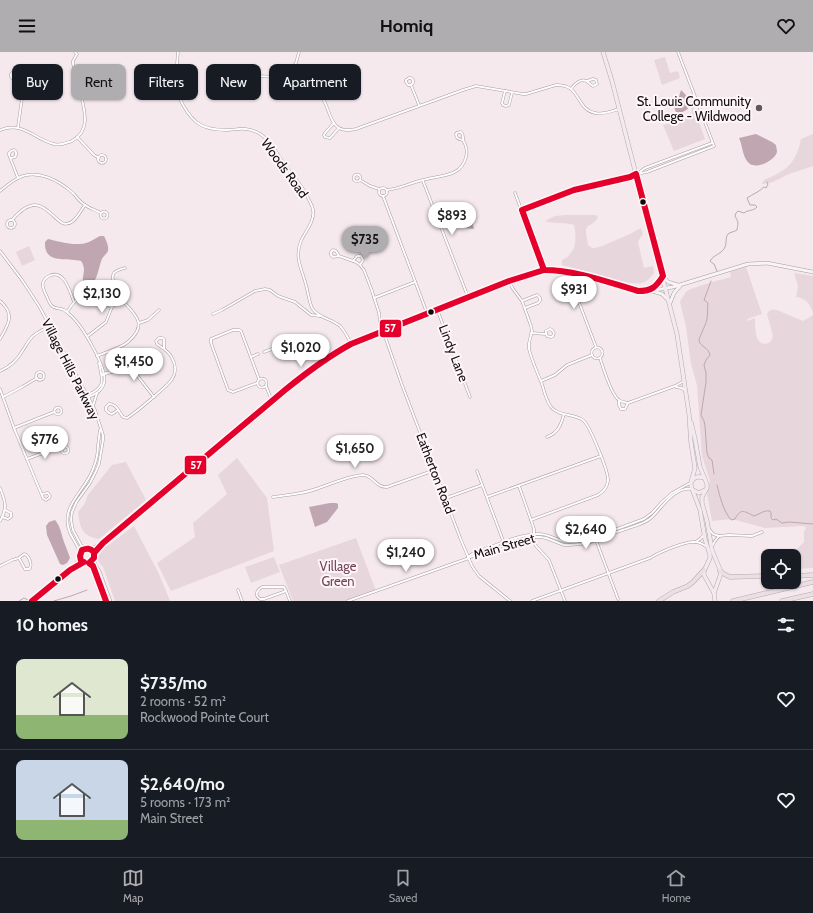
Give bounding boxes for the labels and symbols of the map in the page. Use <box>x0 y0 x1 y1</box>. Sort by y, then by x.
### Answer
place label: St. Louis Community College - Wildwood <box>637 93 751 124</box>
marker: St. Louis Community College - Wildwood <box>754 103 764 113</box>
street label: Woods Road <box>258 135 312 201</box>
unlabelled marker <box>638 197 648 207</box>
pin: $893 <box>428 202 476 236</box>
pin: $735 <box>341 226 389 260</box>
pin: $931 <box>550 276 598 310</box>
pin: $2,130 <box>69 280 135 314</box>
unlabelled marker <box>426 307 436 317</box>
street label: Village Hills Parkway <box>39 316 104 423</box>
line badge: 57 <box>379 319 402 338</box>
text: 57 <box>384 321 396 335</box>
street label: Lindy Lane <box>436 322 472 384</box>
pin: $1,020 <box>268 334 334 368</box>
pin: $1,450 <box>101 348 167 382</box>
pin: $776 <box>21 426 69 460</box>
street label: Eatherton Road <box>413 430 459 516</box>
pin: $1,650 <box>322 435 388 469</box>
line badge: 57 <box>184 455 207 475</box>
text: 57 <box>190 458 202 472</box>
pin: $2,640 <box>553 516 619 550</box>
street label: Main Street <box>471 529 537 562</box>
pin: $1,240 <box>373 539 439 573</box>
park label: Village Green <box>320 558 357 589</box>
unlabelled marker <box>53 574 63 584</box>

